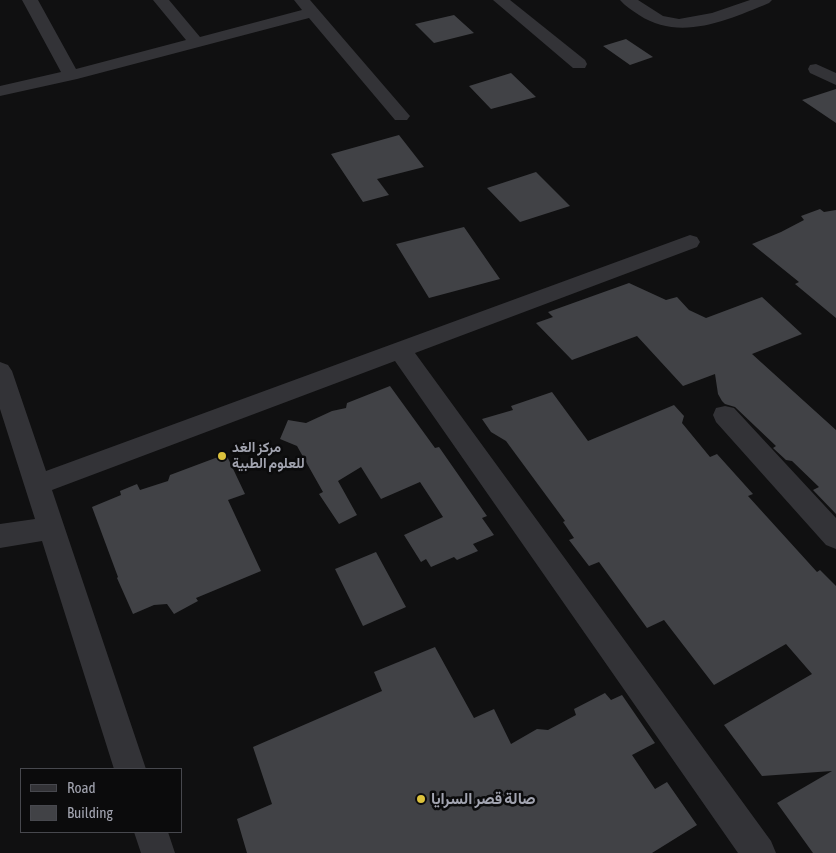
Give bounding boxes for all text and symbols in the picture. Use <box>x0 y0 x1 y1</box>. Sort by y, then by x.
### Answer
place label: مركز الغد للعلوم الطبية <box>232 440 305 472</box>
marker: مركز الغد للعلوم الطبية <box>216 450 228 462</box>
legend <box>20 768 182 833</box>
text: Road <box>67 779 96 796</box>
place label: صالة قصر السرايا <box>431 789 536 809</box>
marker: صالة قصر السرايا <box>415 793 427 805</box>
text: Building <box>67 804 113 821</box>

